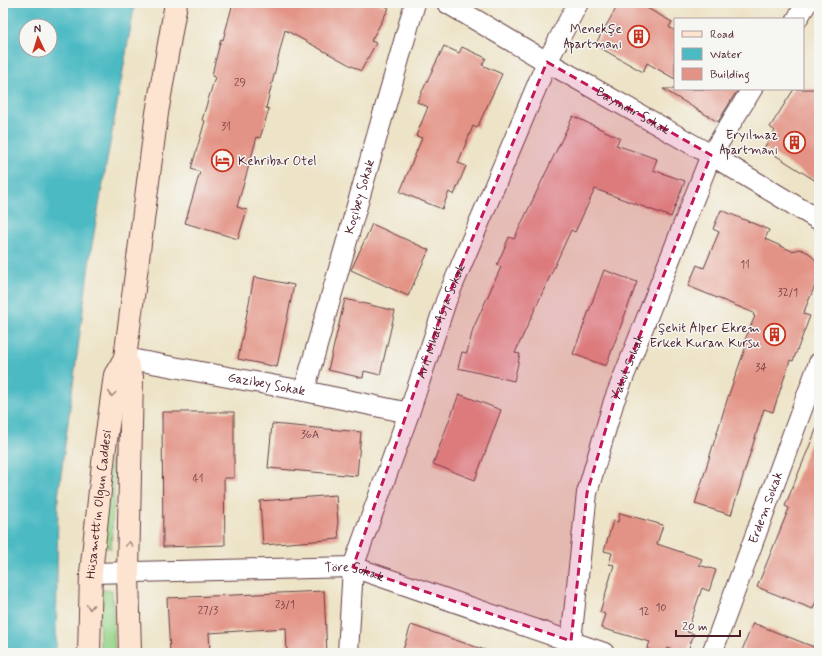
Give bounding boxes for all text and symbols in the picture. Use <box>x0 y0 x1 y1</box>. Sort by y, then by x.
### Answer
north arrow <box>18 18 58 58</box>
legend <box>674 18 804 90</box>
place label: Menekşe Apartmanı <box>564 21 622 54</box>
text: N <box>33 22 42 36</box>
building icon: Menekşe Apartmanı <box>625 23 651 49</box>
text: Road <box>710 27 734 43</box>
text: Water <box>710 47 742 63</box>
text: Building <box>710 67 750 84</box>
house number: 29 <box>234 76 246 90</box>
street label: Bayındır Sokak <box>593 83 673 139</box>
house number: 31 <box>221 120 231 134</box>
place label: Eryılmaz Apartmanı <box>720 127 778 160</box>
building icon: Eryılmaz Apartmanı <box>781 129 807 155</box>
hotel icon: Kehribar Otel <box>209 148 235 174</box>
place label: Kehribar Otel <box>238 153 317 170</box>
street label: Koçibey Sokak <box>341 157 378 236</box>
house number: 11 <box>740 258 750 272</box>
street label: Arif Nihat Asya Sokak <box>412 261 469 381</box>
house number: 32/1 <box>778 286 798 300</box>
place label: Şehit Alper Ekrem Erkek Kuran Kursu <box>650 320 760 352</box>
building icon: Şehit Alper Ekrem Erkek Kuran Kursu <box>762 322 788 348</box>
street label: Yakut Sokak <box>607 331 648 403</box>
house number: 34 <box>755 361 767 375</box>
street label: Gazibey Sokak <box>226 369 307 400</box>
one-way arrow <box>108 391 117 397</box>
house number: 36A <box>301 428 319 442</box>
street label: Hüsamettin Olgun Caddesi <box>82 429 116 579</box>
street label: Erdem Sokak <box>745 469 787 546</box>
house number: 41 <box>192 472 204 486</box>
one-way arrow <box>125 541 133 547</box>
street label: Töre Sokak <box>324 559 387 586</box>
house number: 23/1 <box>275 598 295 612</box>
house number: 10 <box>655 601 667 615</box>
one-way arrow <box>86 604 94 610</box>
house number: 27/3 <box>198 604 218 618</box>
house number: 12 <box>639 605 650 619</box>
scale bar <box>676 612 740 638</box>
text: 20 m <box>682 619 708 635</box>

